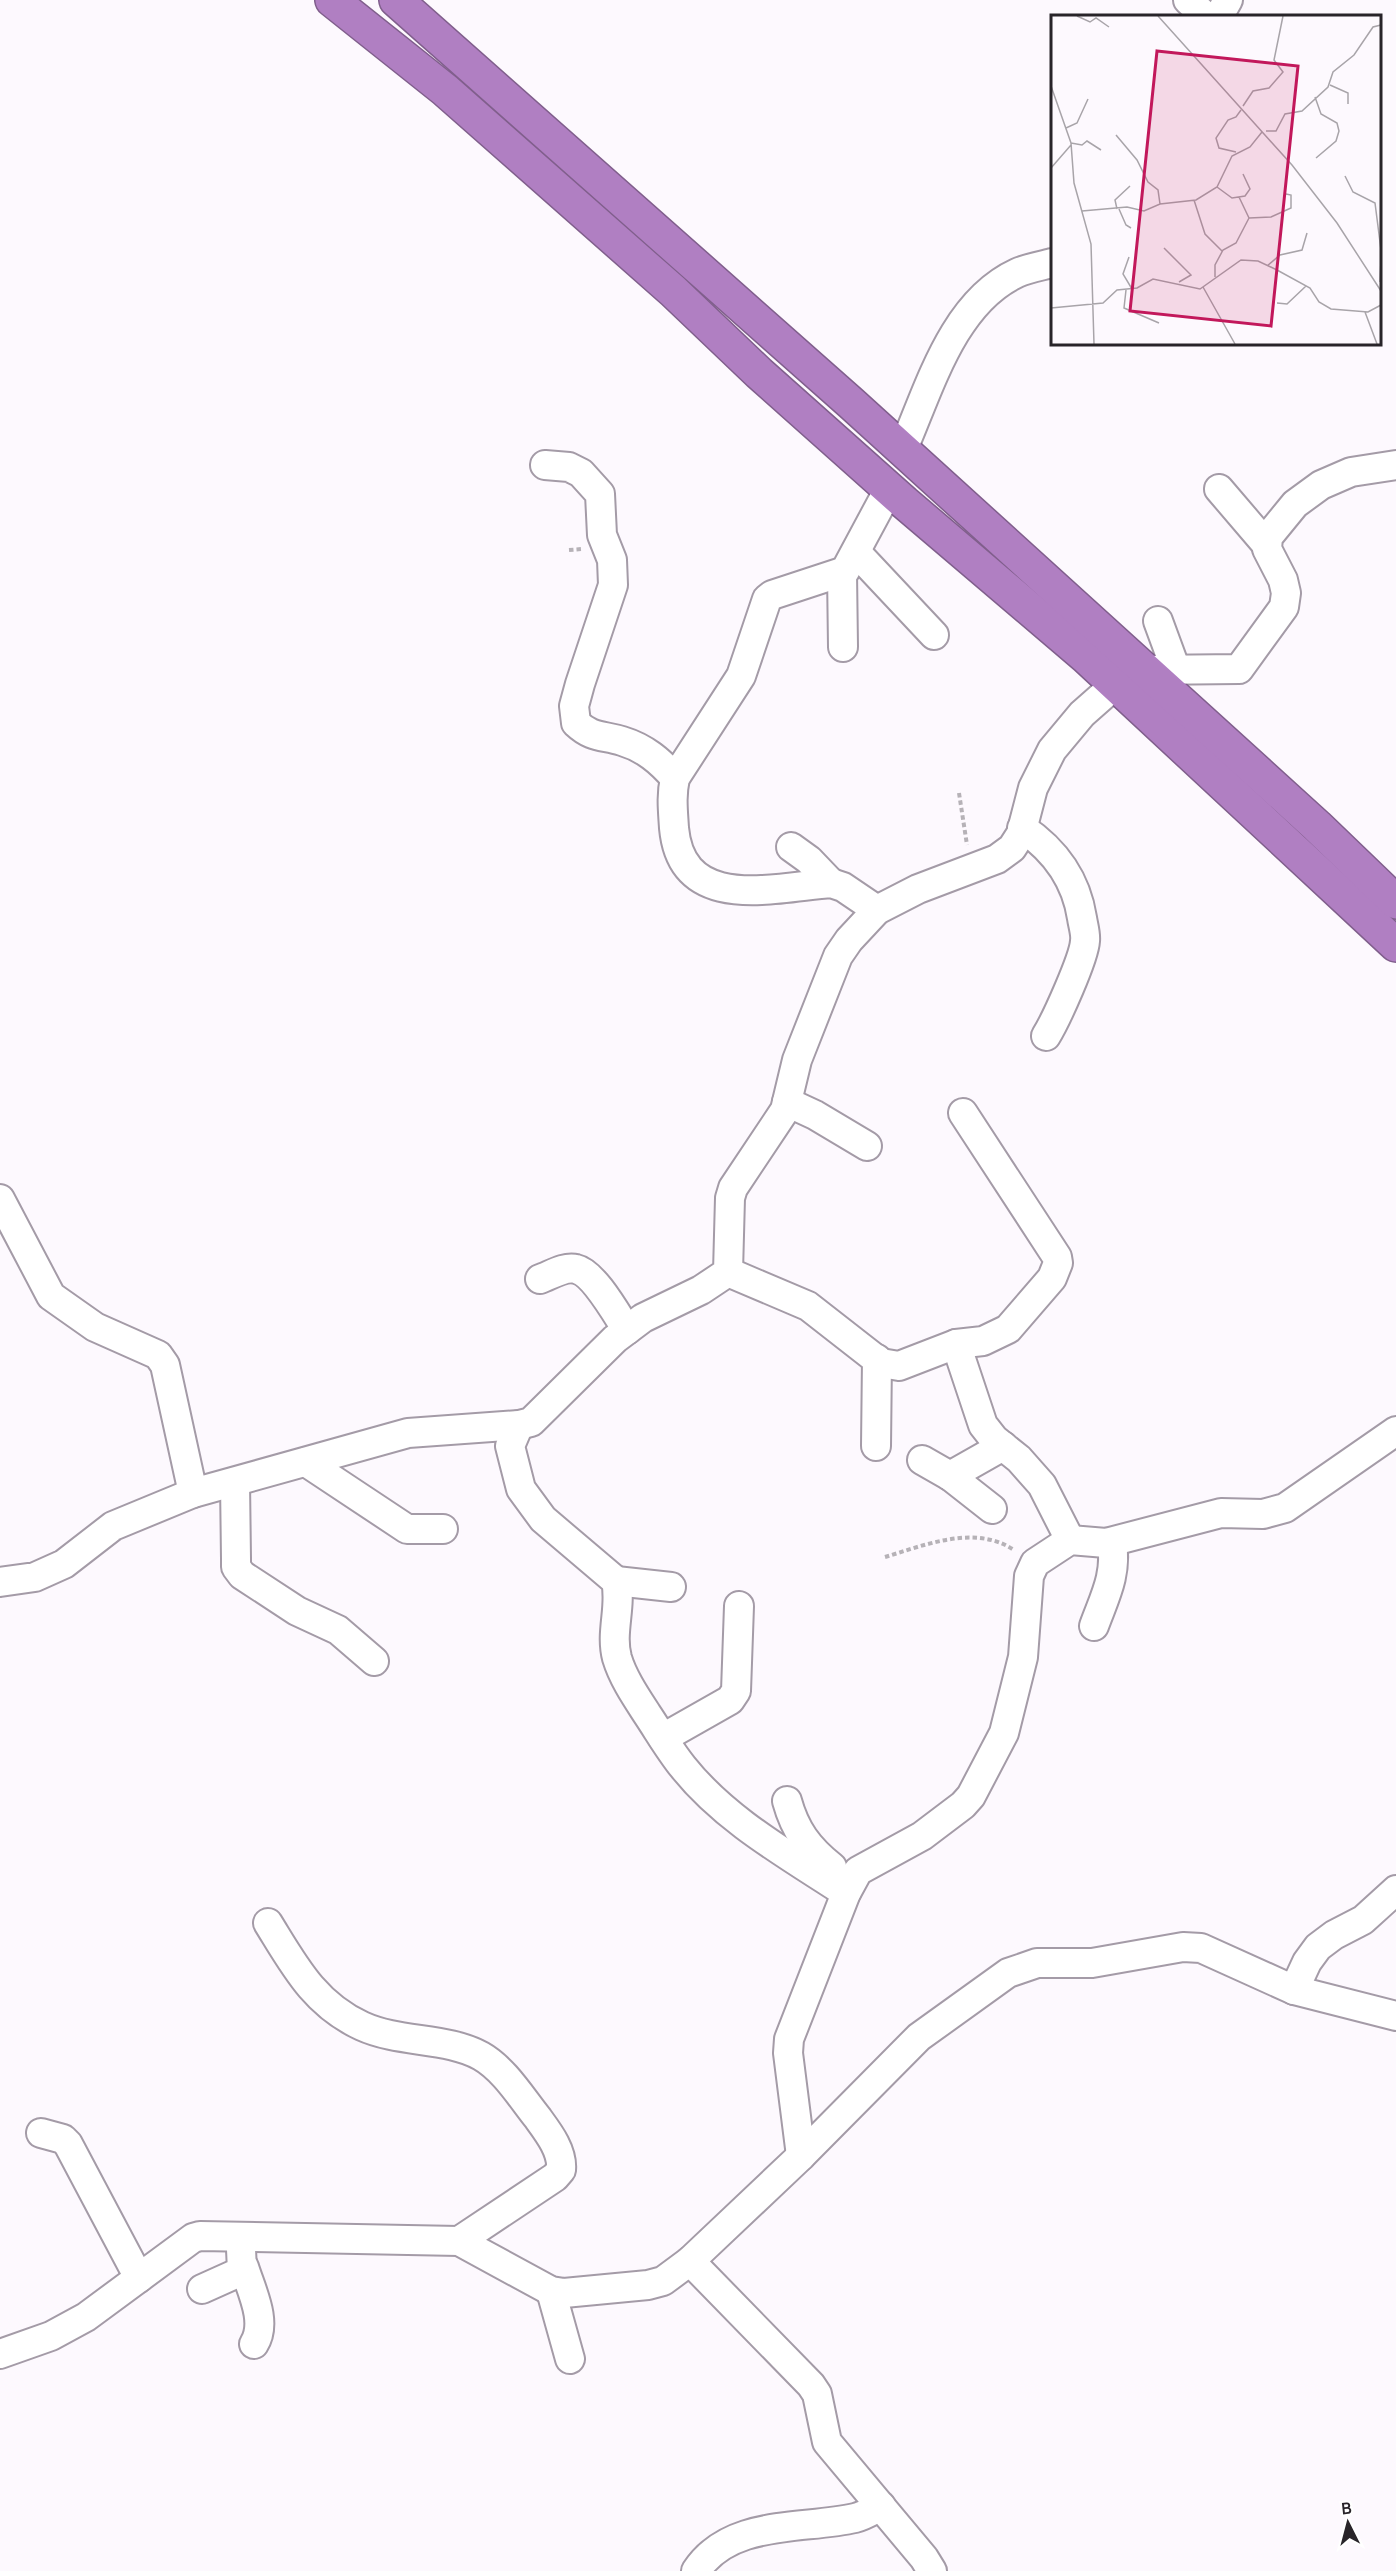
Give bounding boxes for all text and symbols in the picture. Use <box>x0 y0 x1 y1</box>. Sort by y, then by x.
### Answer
inset map <box>1051 15 1381 345</box>
north arrow <box>1318 2493 1378 2553</box>
text: B <box>1340 2497 1353 2520</box>

